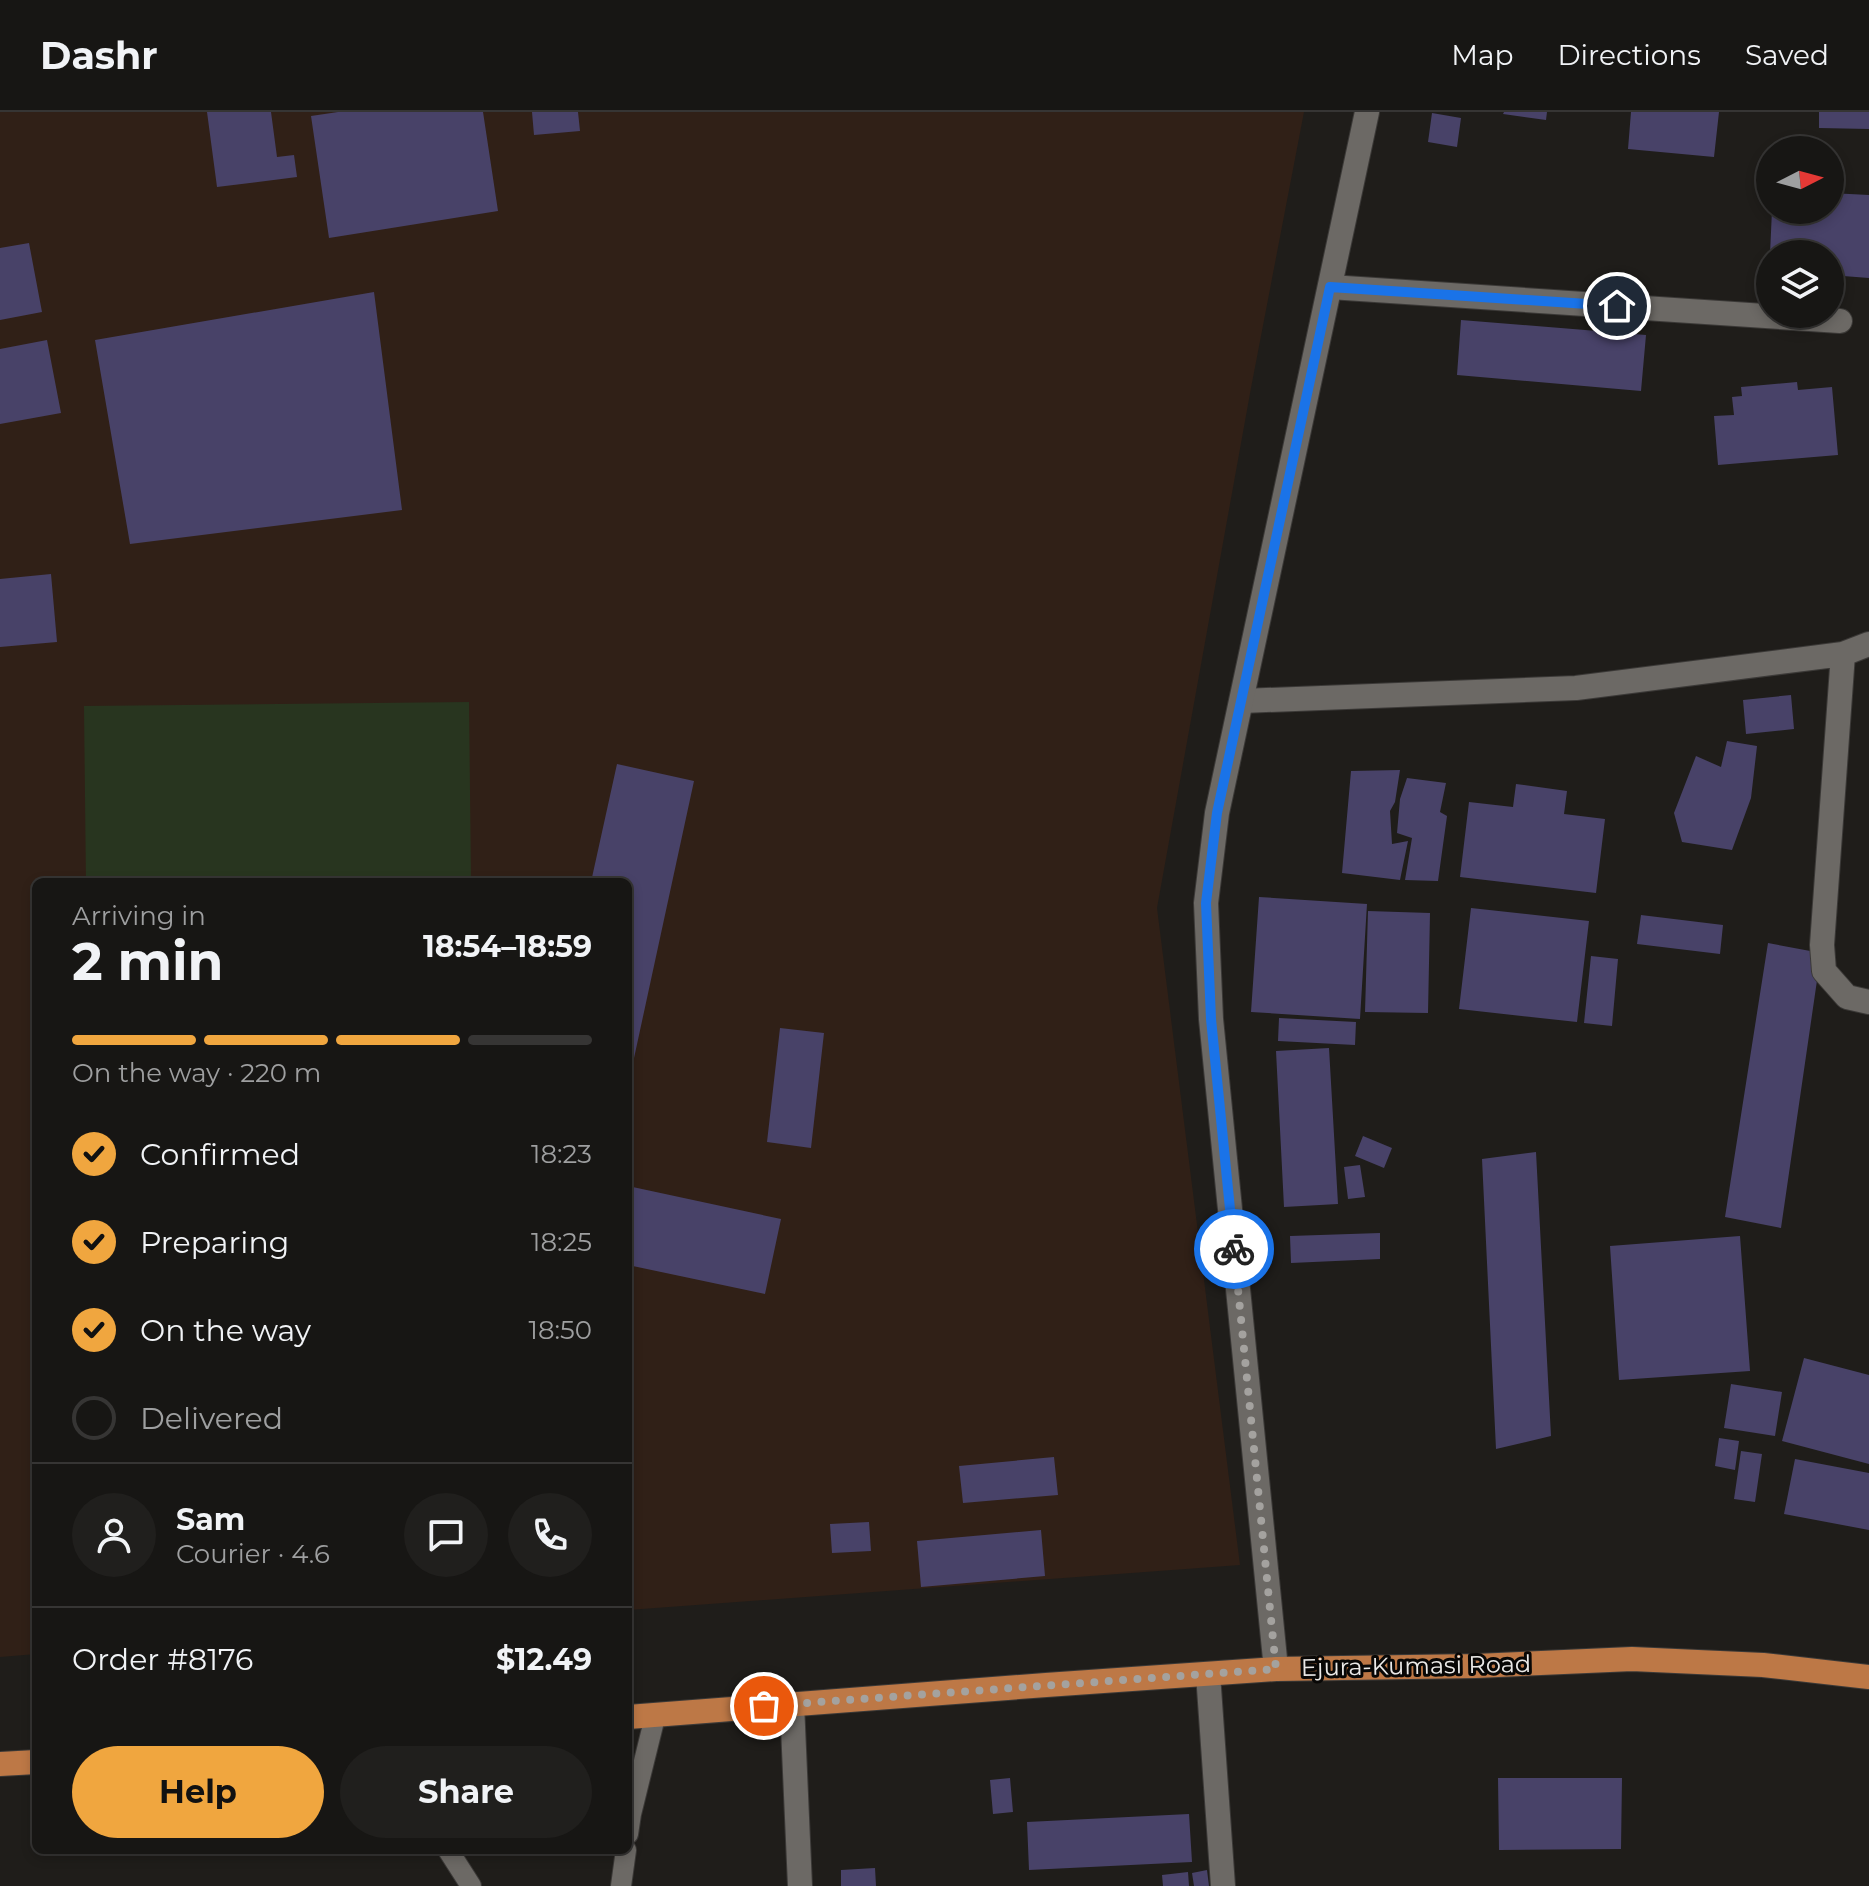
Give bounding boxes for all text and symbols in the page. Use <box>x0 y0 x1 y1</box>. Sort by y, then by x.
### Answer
text: Dashr <box>40 32 158 79</box>
text: Map <box>1451 38 1513 72</box>
text: Directions <box>1557 38 1701 72</box>
text: Saved <box>1745 38 1829 72</box>
north arrow <box>1756 136 1844 224</box>
map controls <box>1756 136 1844 328</box>
button: layers <box>1756 240 1844 328</box>
pin <box>1583 272 1651 340</box>
icon: home <box>1595 284 1639 328</box>
text: Arriving in <box>72 900 206 932</box>
text: 18:54–18:59 <box>423 928 592 965</box>
text: 2 min <box>72 930 224 993</box>
text: On the way · 220 m <box>72 1057 321 1089</box>
icon: check <box>72 1132 116 1176</box>
text: Confirmed <box>140 1136 300 1173</box>
text: 18:23 <box>531 1138 592 1170</box>
courier <box>1194 1209 1274 1289</box>
icon: check <box>72 1220 116 1264</box>
text: Preparing <box>140 1224 289 1261</box>
text: 18:25 <box>531 1226 592 1258</box>
icon: bike <box>1212 1227 1256 1271</box>
icon: check <box>72 1308 116 1352</box>
text: On the way <box>140 1312 311 1349</box>
text: 18:50 <box>529 1314 592 1346</box>
text: Delivered <box>140 1400 283 1437</box>
button: person <box>72 1493 156 1577</box>
button: chat <box>404 1493 488 1577</box>
button: phone <box>508 1493 592 1577</box>
text: Sam <box>176 1501 245 1538</box>
text: Courier · 4.6 <box>176 1538 330 1570</box>
text: Order #8176 <box>72 1641 253 1678</box>
text: $12.49 <box>496 1641 592 1678</box>
street label: Ejura-Kumasi Road <box>1301 1649 1531 1682</box>
pin <box>730 1672 798 1740</box>
icon: bag <box>742 1684 786 1728</box>
button: Help <box>72 1746 324 1838</box>
button: Share <box>340 1746 592 1838</box>

